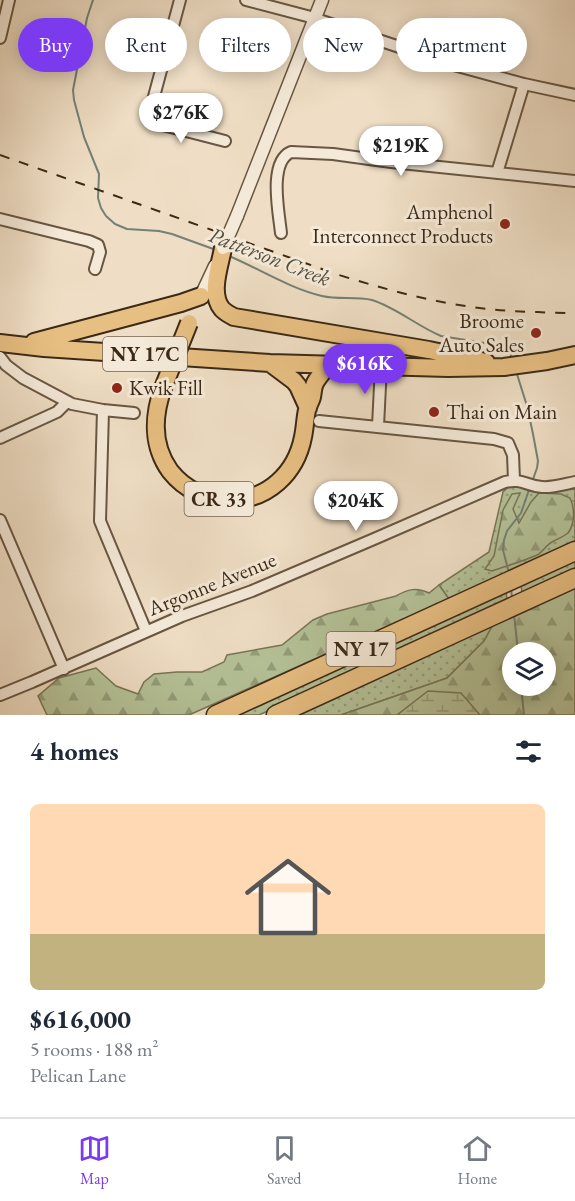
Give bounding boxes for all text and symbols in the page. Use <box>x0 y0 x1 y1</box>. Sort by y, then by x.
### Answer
chip: Buy <box>18 18 93 72</box>
chip: Rent <box>105 18 187 72</box>
chip: Filters <box>199 18 291 72</box>
chip: New <box>303 18 384 72</box>
chip: Apartment <box>396 18 527 72</box>
pin: $276K <box>139 93 223 144</box>
text: $276K <box>153 99 209 125</box>
pin: $219K <box>359 126 443 177</box>
text: $219K <box>373 132 429 158</box>
place label: Amphenol Interconnect Products <box>312 198 493 249</box>
marker: Amphenol Interconnect Products <box>498 217 512 231</box>
water label: Patterson Creek <box>205 220 335 293</box>
place label: Broome Auto Sales <box>438 307 524 358</box>
marker: Broome Auto Sales <box>529 326 543 340</box>
road number: NY 17C <box>103 337 187 371</box>
pin: $616K <box>323 344 407 395</box>
text: $616K <box>337 350 393 376</box>
place label: Kwik Fill <box>129 374 203 401</box>
marker: Kwik Fill <box>110 381 124 395</box>
place label: Thai on Main <box>446 398 557 425</box>
marker: Thai on Main <box>427 405 441 419</box>
pin: $204K <box>314 481 398 532</box>
road number: CR 33 <box>184 482 254 516</box>
text: $204K <box>328 487 384 513</box>
street label: Argonne Avenue <box>143 546 280 622</box>
road number: NY 17 <box>326 632 395 666</box>
map controls <box>502 642 556 696</box>
button: layers <box>502 642 556 696</box>
text: 4 homes <box>30 734 119 768</box>
icon: filters <box>512 735 545 768</box>
icon: home <box>234 843 342 951</box>
text: $616,000 <box>30 1002 131 1036</box>
text: 5 rooms · 188 m² <box>30 1036 158 1062</box>
text: Pelican Lane <box>30 1062 126 1088</box>
tab: Map <box>78 1132 111 1189</box>
tab: Saved <box>267 1132 301 1189</box>
tab: Home <box>457 1132 497 1189</box>

